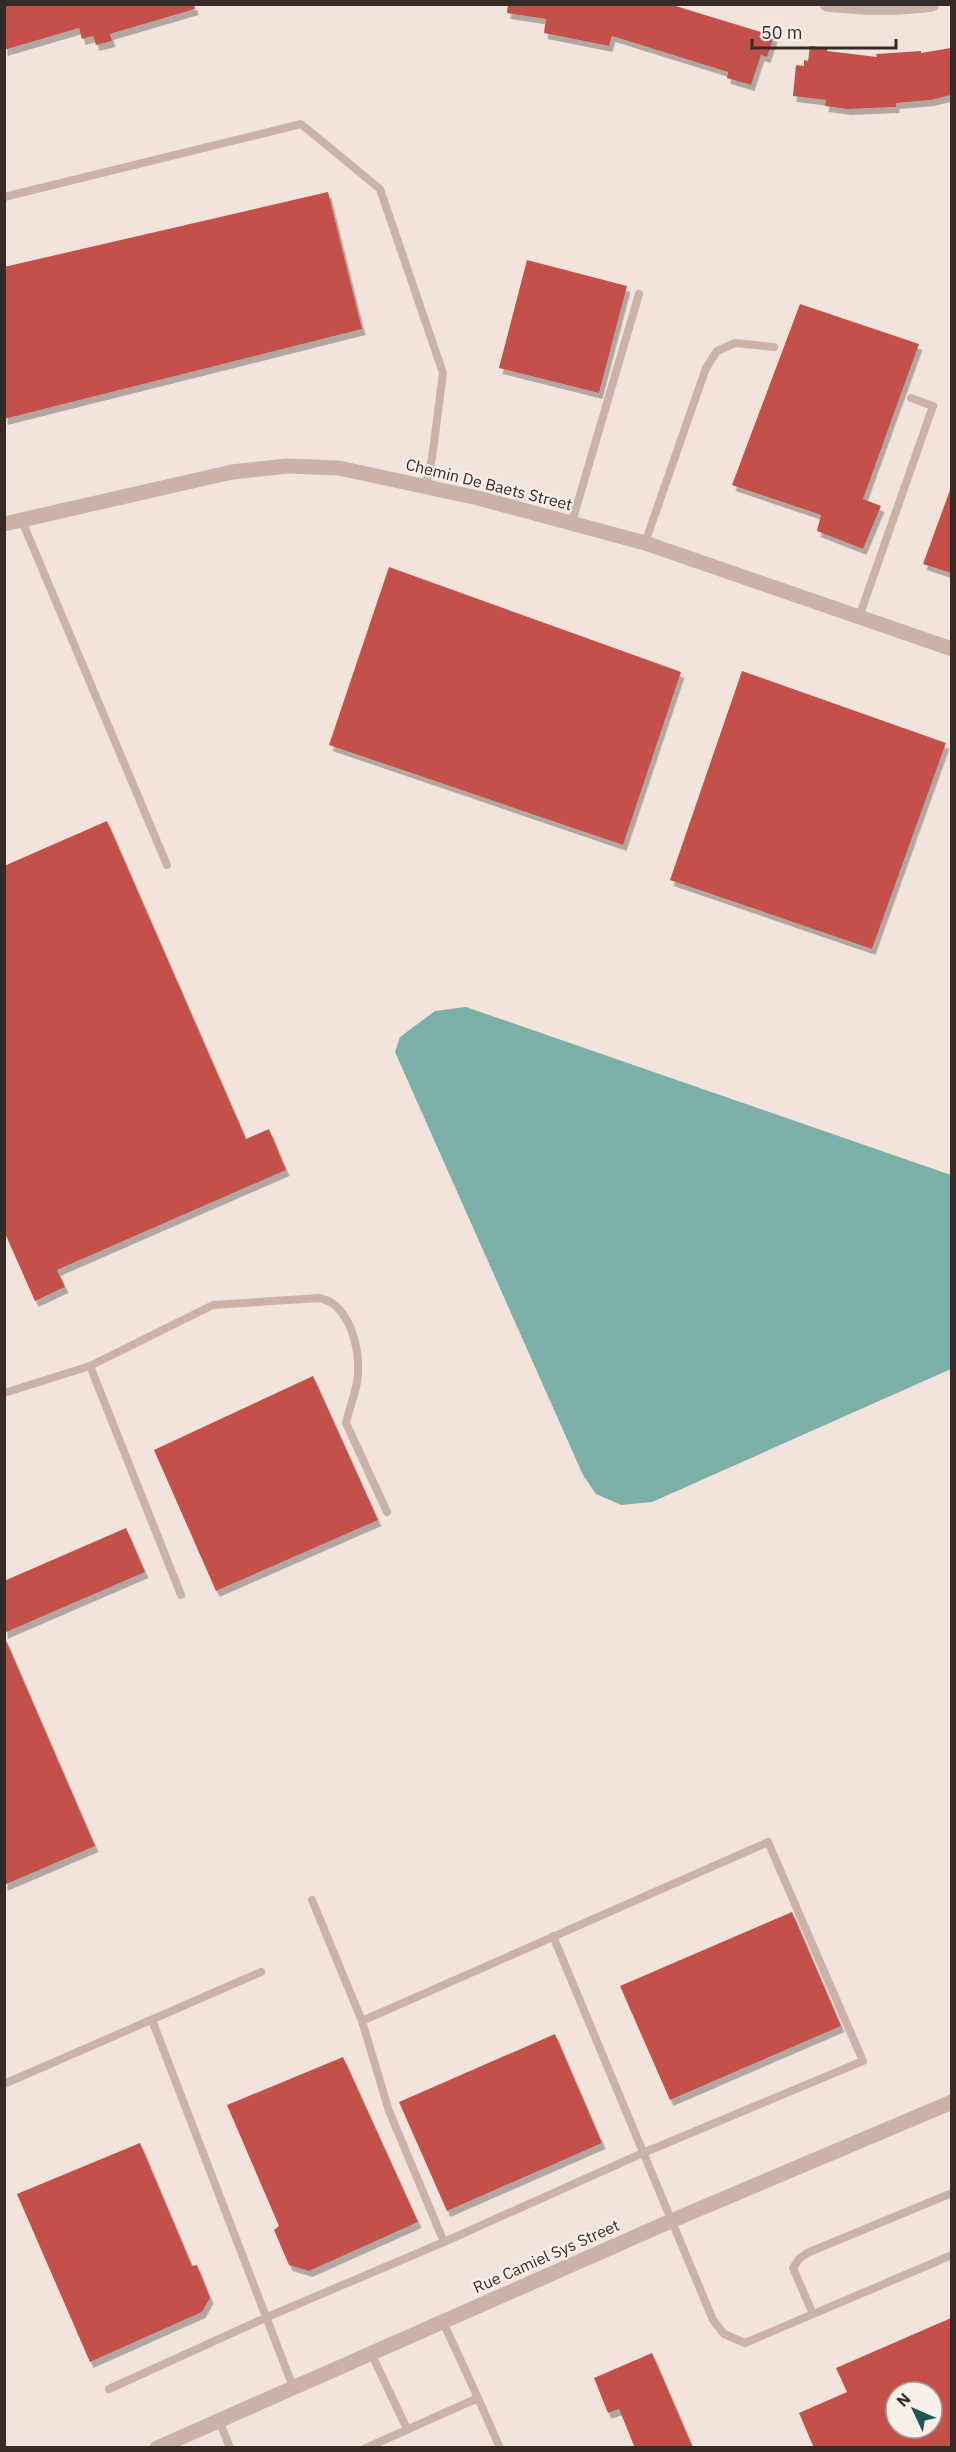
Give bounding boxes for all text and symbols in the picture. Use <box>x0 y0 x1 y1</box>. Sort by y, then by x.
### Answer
scale bar <box>752 12 896 50</box>
text: 50 m <box>761 21 803 44</box>
street label: Chemin De Baets Street <box>404 454 574 514</box>
street label: Rue Camiel Sys Street <box>470 2215 622 2297</box>
north arrow <box>884 2380 944 2440</box>
text: N <box>892 2388 914 2411</box>

